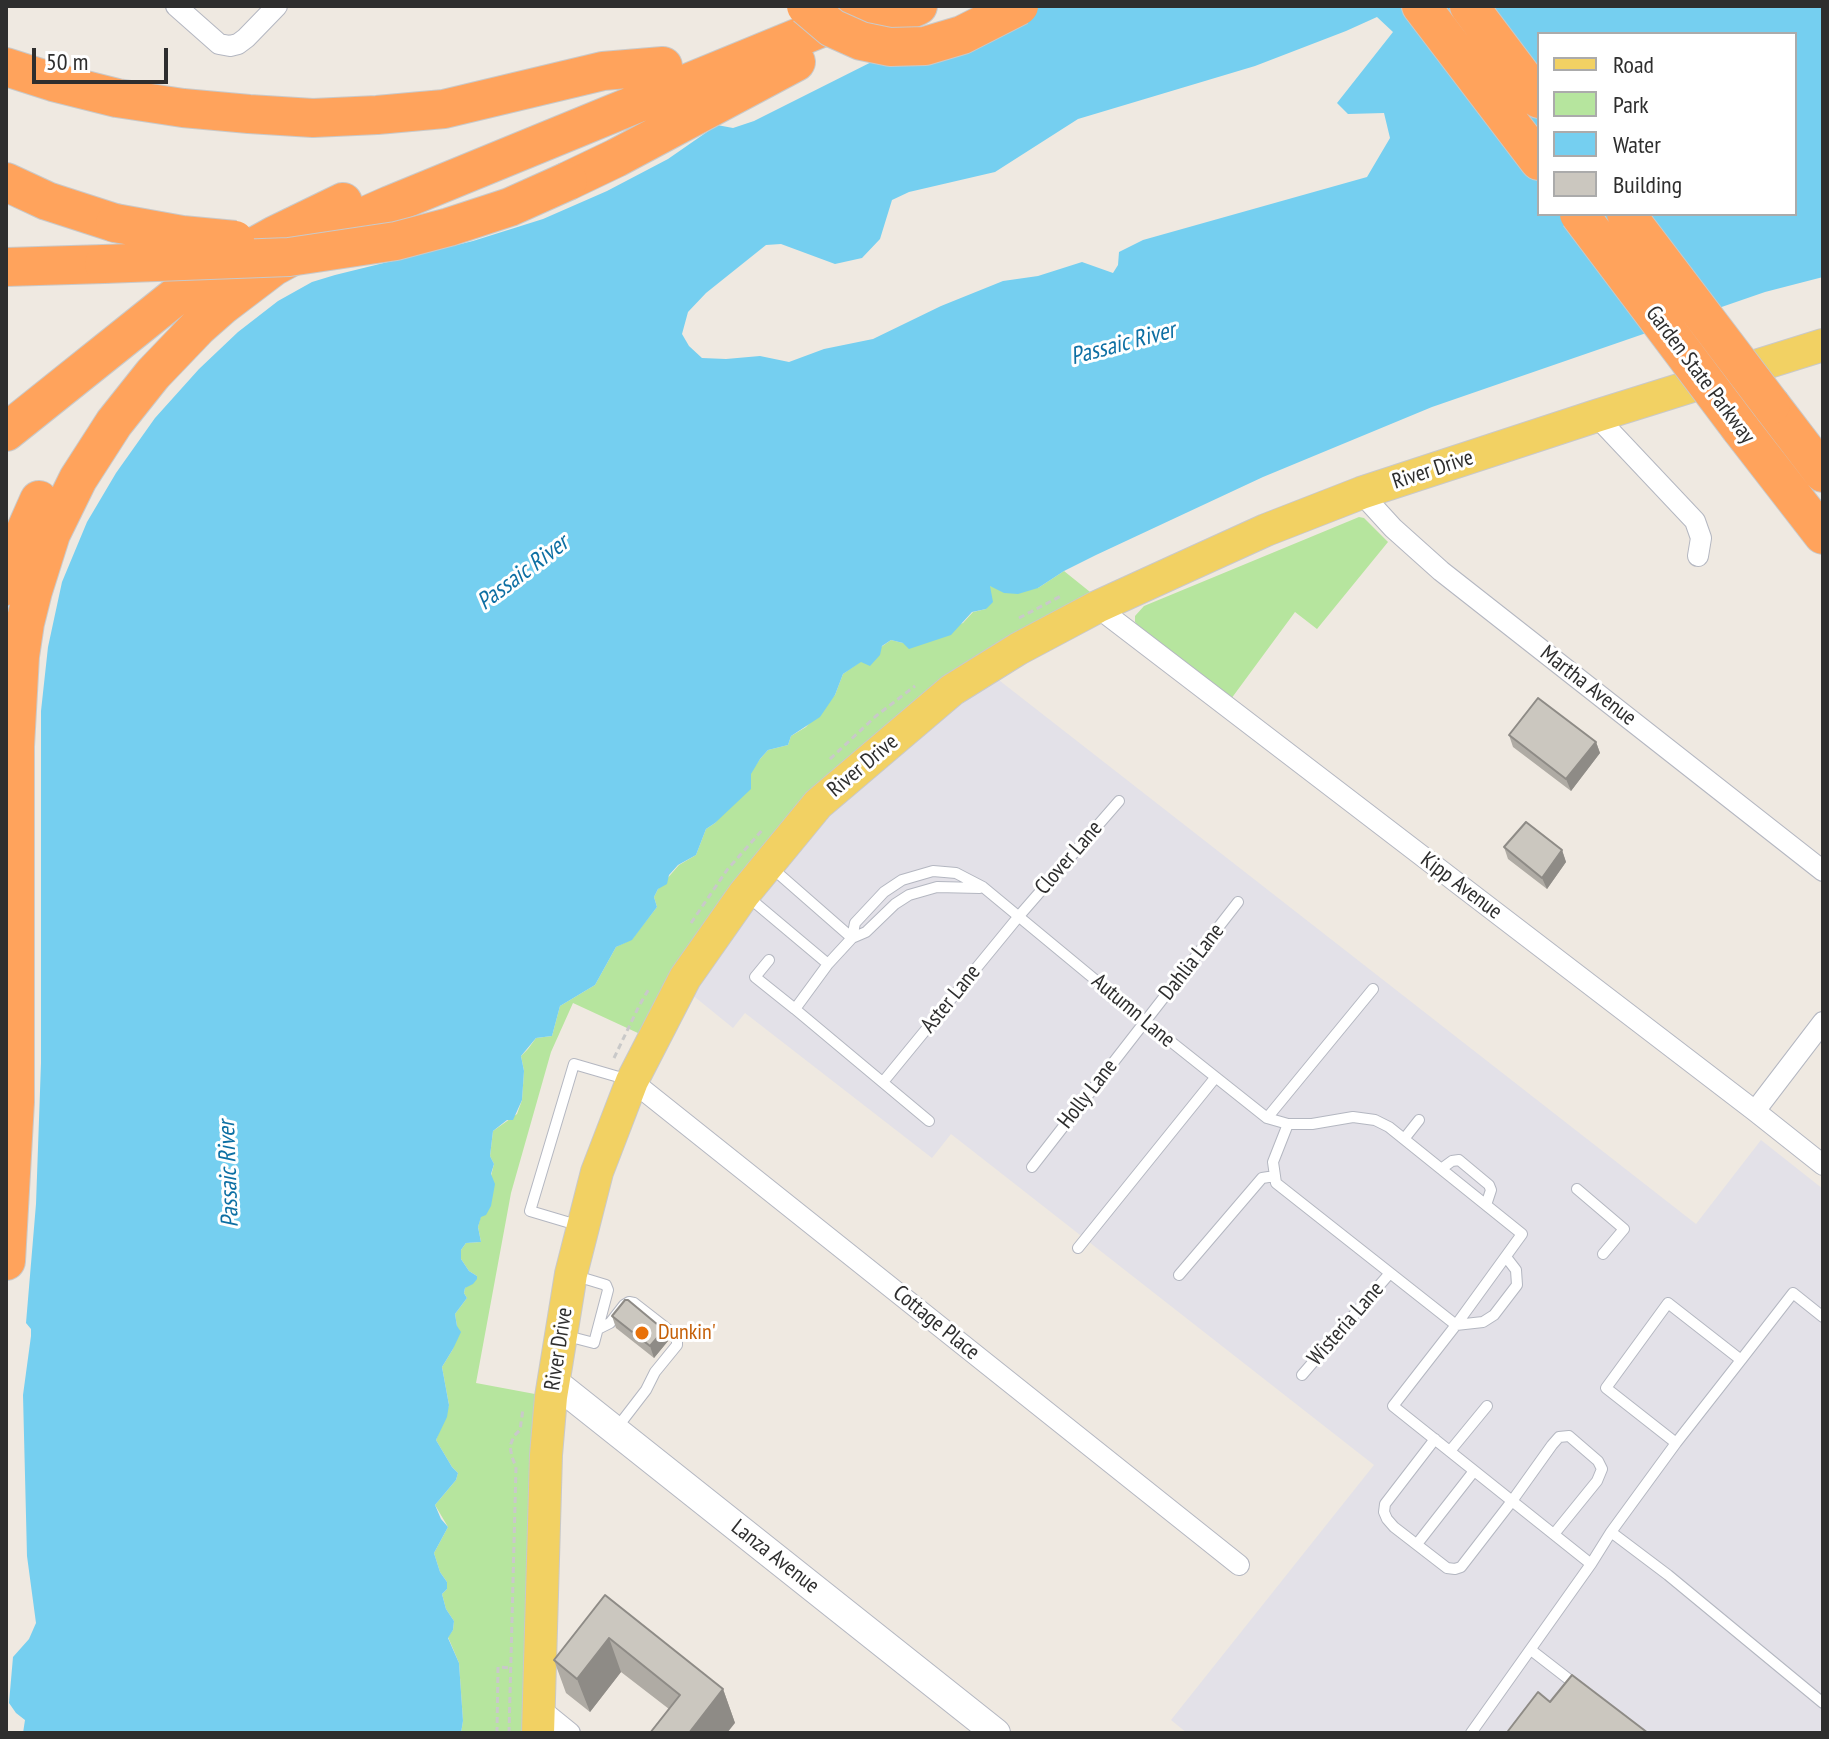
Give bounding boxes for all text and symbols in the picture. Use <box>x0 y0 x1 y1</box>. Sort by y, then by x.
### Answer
scale bar <box>36 32 172 82</box>
legend <box>1537 32 1797 216</box>
text: 50 m <box>46 46 88 77</box>
text: Road <box>1613 49 1654 80</box>
text: Park <box>1613 89 1649 120</box>
text: Water <box>1613 129 1661 160</box>
text: Building <box>1613 169 1682 200</box>
street label: Garden State Parkway <box>1640 301 1760 449</box>
water label: Passaic River <box>1068 316 1178 372</box>
street label: River Drive <box>1389 445 1477 495</box>
water label: Passaic River <box>472 529 574 617</box>
street label: Martha Avenue <box>1535 640 1641 732</box>
street label: River Drive <box>822 729 904 803</box>
street label: Clover Lane <box>1030 816 1108 900</box>
street label: Kipp Avenue <box>1415 847 1507 925</box>
street label: Dahlia Lane <box>1154 919 1230 1005</box>
street label: Aster Lane <box>916 960 986 1038</box>
street label: Autumn Lane <box>1086 969 1180 1053</box>
street label: Holly Lane <box>1053 1054 1123 1134</box>
water label: Passaic River <box>213 1120 245 1228</box>
street label: Wisteria Lane <box>1302 1277 1390 1371</box>
street label: Cottage Place <box>887 1280 985 1366</box>
street label: River Drive <box>539 1306 579 1392</box>
place label: Dunkin' <box>658 1320 716 1346</box>
marker: Dunkin' <box>633 1324 651 1342</box>
street label: Lanza Avenue <box>726 1514 824 1600</box>

